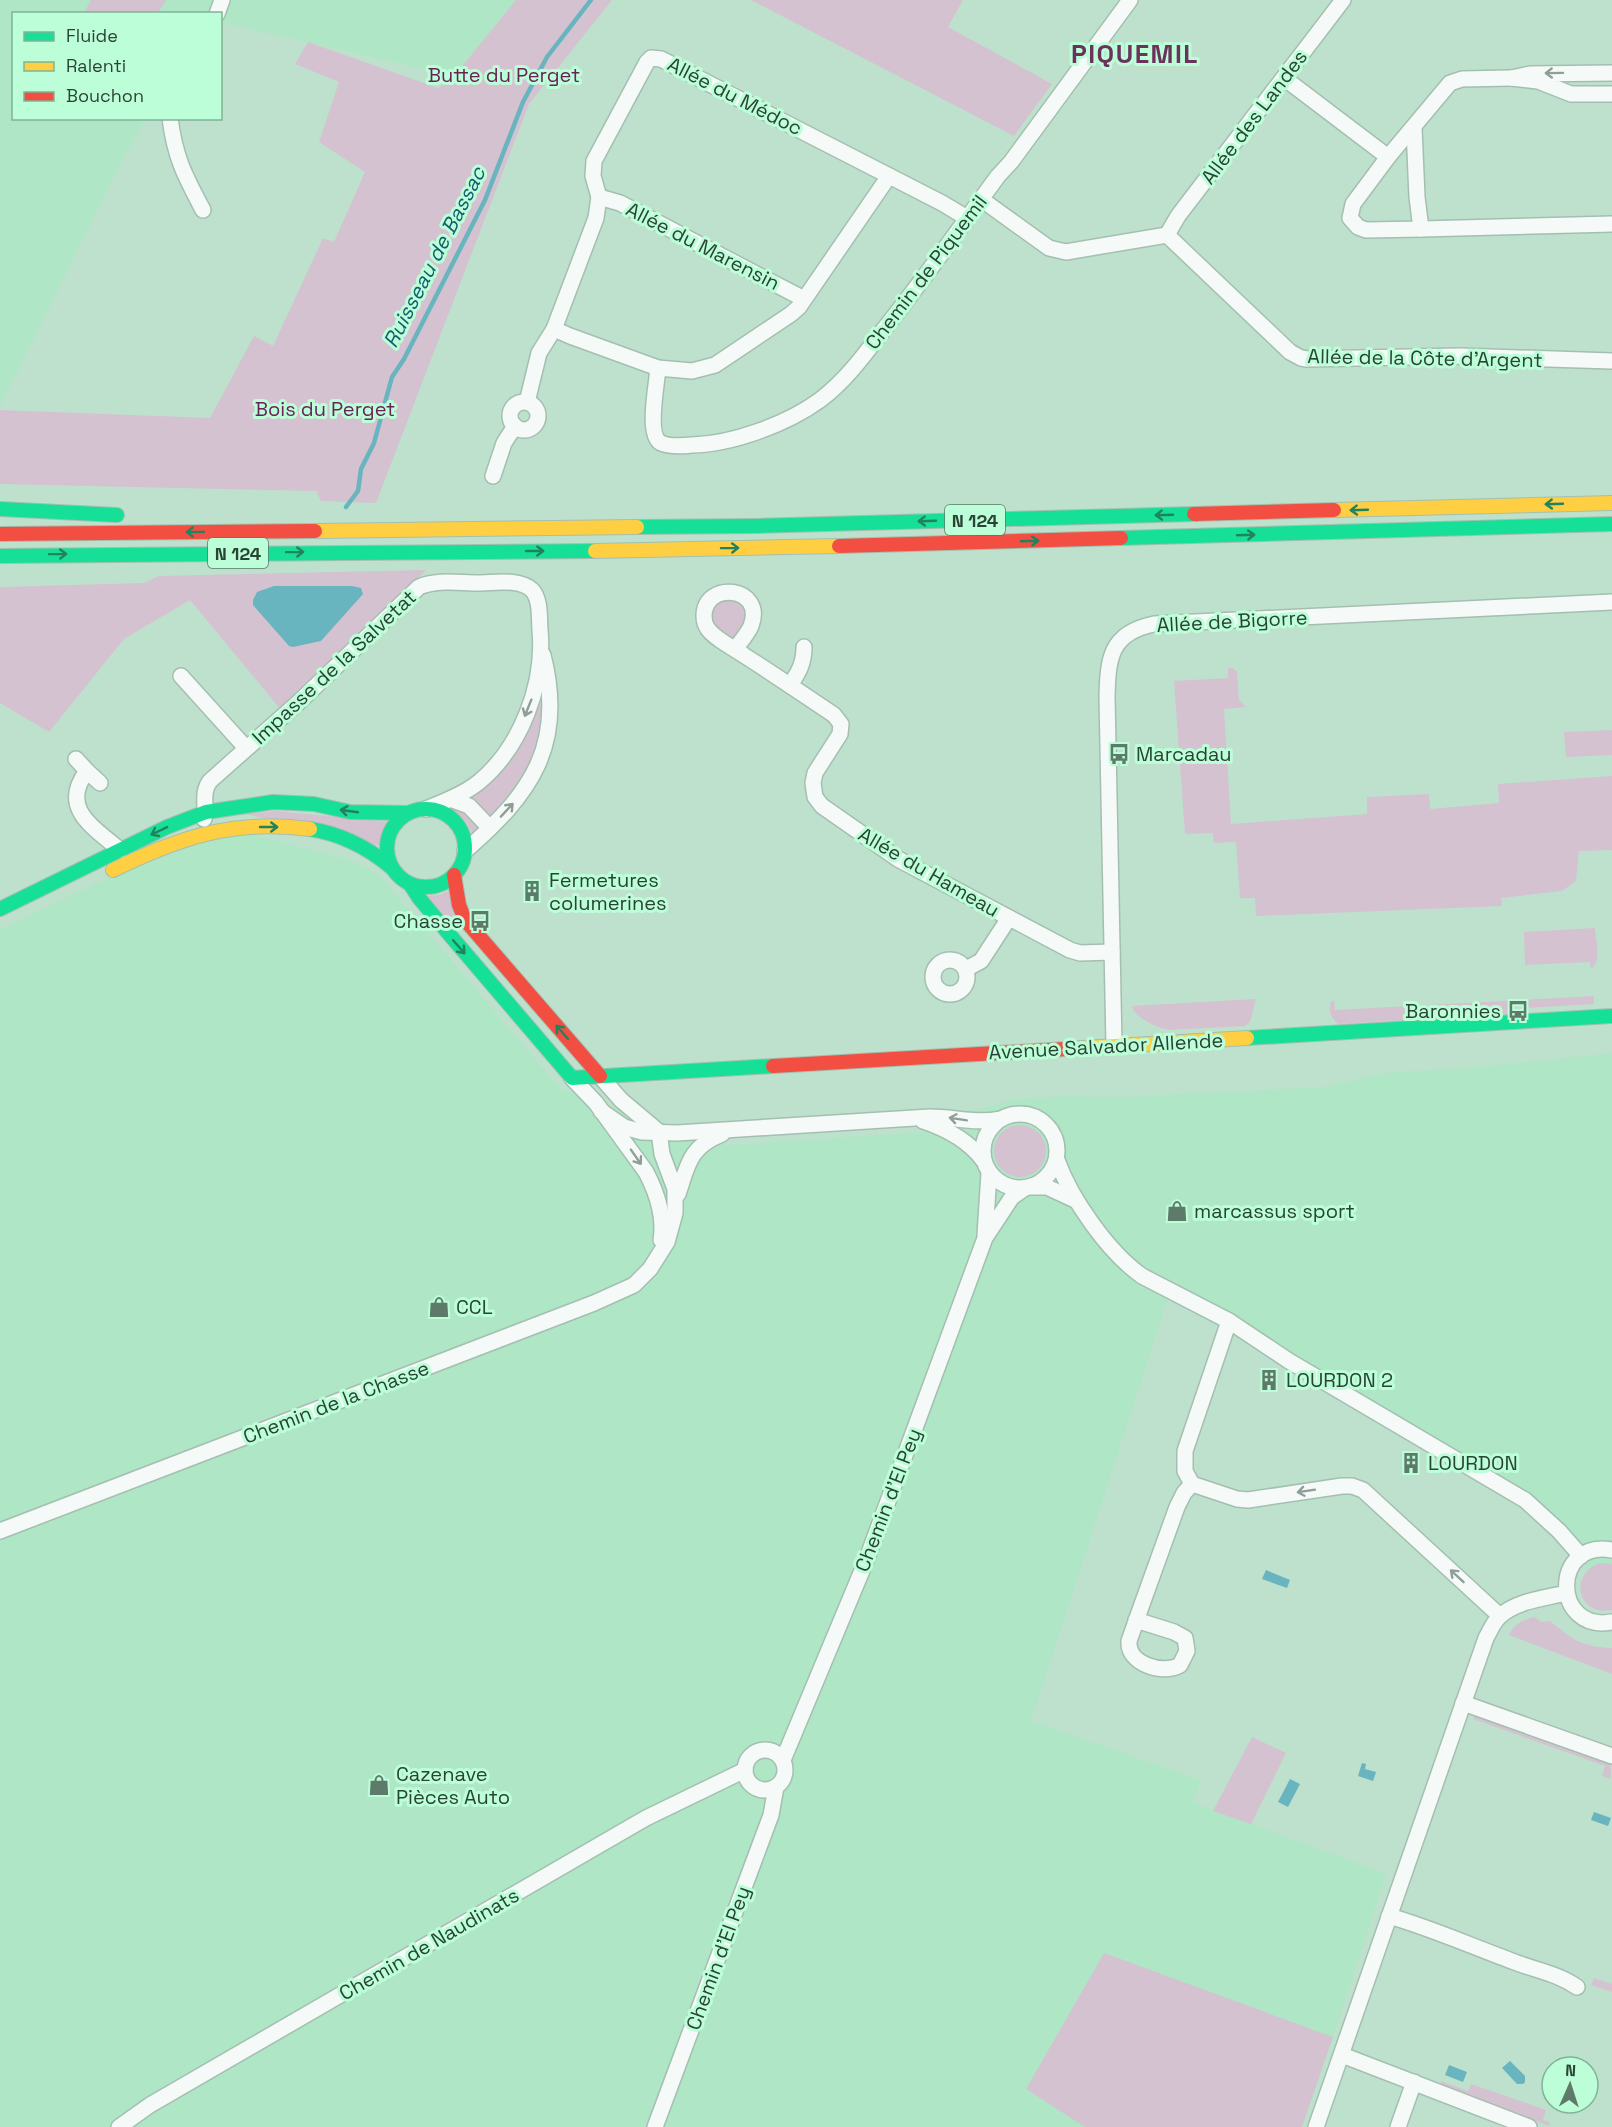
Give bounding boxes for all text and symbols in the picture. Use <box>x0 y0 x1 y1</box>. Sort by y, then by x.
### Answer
legend <box>12 12 222 120</box>
text: Fluide <box>66 24 118 47</box>
district label: PIQUEMIL <box>1071 37 1199 71</box>
street label: Allée des Landes <box>1195 45 1313 189</box>
street label: Allée du Médoc <box>663 51 807 141</box>
text: Ralenti <box>66 54 126 77</box>
park label: Butte du Perget <box>428 62 580 88</box>
one-way arrow <box>1544 67 1564 79</box>
text: Bouchon <box>66 84 144 107</box>
water label: Ruisseau de Bassac <box>377 161 492 352</box>
street label: Chemin de Piquemil <box>859 189 993 355</box>
street label: Allée du Marensin <box>622 196 784 296</box>
street label: Allée de la Côte d'Argent <box>1307 343 1543 373</box>
park label: Bois du Perget <box>255 396 395 422</box>
one-way arrow <box>1544 499 1564 510</box>
one-way arrow <box>1349 504 1369 515</box>
road number: N 124 <box>945 505 1005 535</box>
one-way arrow <box>1154 509 1174 521</box>
one-way arrow <box>917 516 937 527</box>
one-way arrow <box>186 526 206 538</box>
one-way arrow <box>1236 529 1256 541</box>
one-way arrow <box>1020 535 1040 547</box>
road number: N 124 <box>208 538 268 568</box>
one-way arrow <box>720 543 740 554</box>
one-way arrow <box>525 545 545 557</box>
one-way arrow <box>285 546 305 558</box>
one-way arrow <box>48 548 68 560</box>
street label: Impasse de la Salvetat <box>246 584 422 750</box>
street label: Allée de Bigorre <box>1156 604 1308 638</box>
one-way arrow <box>522 699 533 717</box>
place label: Marcadau <box>1136 741 1232 767</box>
bus stop icon: Marcadau <box>1107 742 1131 766</box>
one-way arrow <box>500 803 514 818</box>
one-way arrow <box>339 806 359 817</box>
one-way arrow <box>259 821 279 833</box>
street label: Allée du Hameau <box>854 821 1004 923</box>
one-way arrow <box>150 825 168 837</box>
place label: Fermetures columerines <box>549 867 667 916</box>
building icon: Fermetures columerines <box>520 879 544 903</box>
place label: Chasse <box>394 908 463 934</box>
bus stop icon: Chasse <box>468 909 492 933</box>
one-way arrow <box>453 939 466 955</box>
place label: Baronnies <box>1405 998 1501 1024</box>
bus stop icon: Baronnies <box>1506 999 1530 1023</box>
one-way arrow <box>555 1024 569 1039</box>
street label: Avenue Salvador Allende <box>988 1027 1224 1065</box>
one-way arrow <box>949 1114 969 1125</box>
one-way arrow <box>630 1149 642 1165</box>
place label: marcassus sport <box>1194 1198 1355 1224</box>
shop icon: marcassus sport <box>1165 1199 1189 1223</box>
place label: CCL <box>456 1294 493 1320</box>
shop icon: CCL <box>427 1295 451 1319</box>
street label: Chemin de la Chasse <box>239 1355 433 1449</box>
place label: LOURDON 2 <box>1286 1367 1393 1393</box>
building icon: LOURDON 2 <box>1257 1368 1281 1392</box>
street label: Chemin d'El Pey <box>849 1425 927 1575</box>
place label: LOURDON <box>1428 1450 1518 1476</box>
building icon: LOURDON <box>1399 1451 1423 1475</box>
one-way arrow <box>1296 1486 1316 1497</box>
one-way arrow <box>1450 1569 1465 1583</box>
place label: Cazenave Pièces Auto <box>396 1761 510 1810</box>
shop icon: Cazenave Pièces Auto <box>367 1773 391 1797</box>
street label: Chemin de Naudinats <box>334 1882 524 2006</box>
street label: Chemin d'El Pey <box>680 1882 756 2034</box>
north arrow <box>1540 2055 1600 2115</box>
text: N <box>1565 2060 1577 2081</box>

